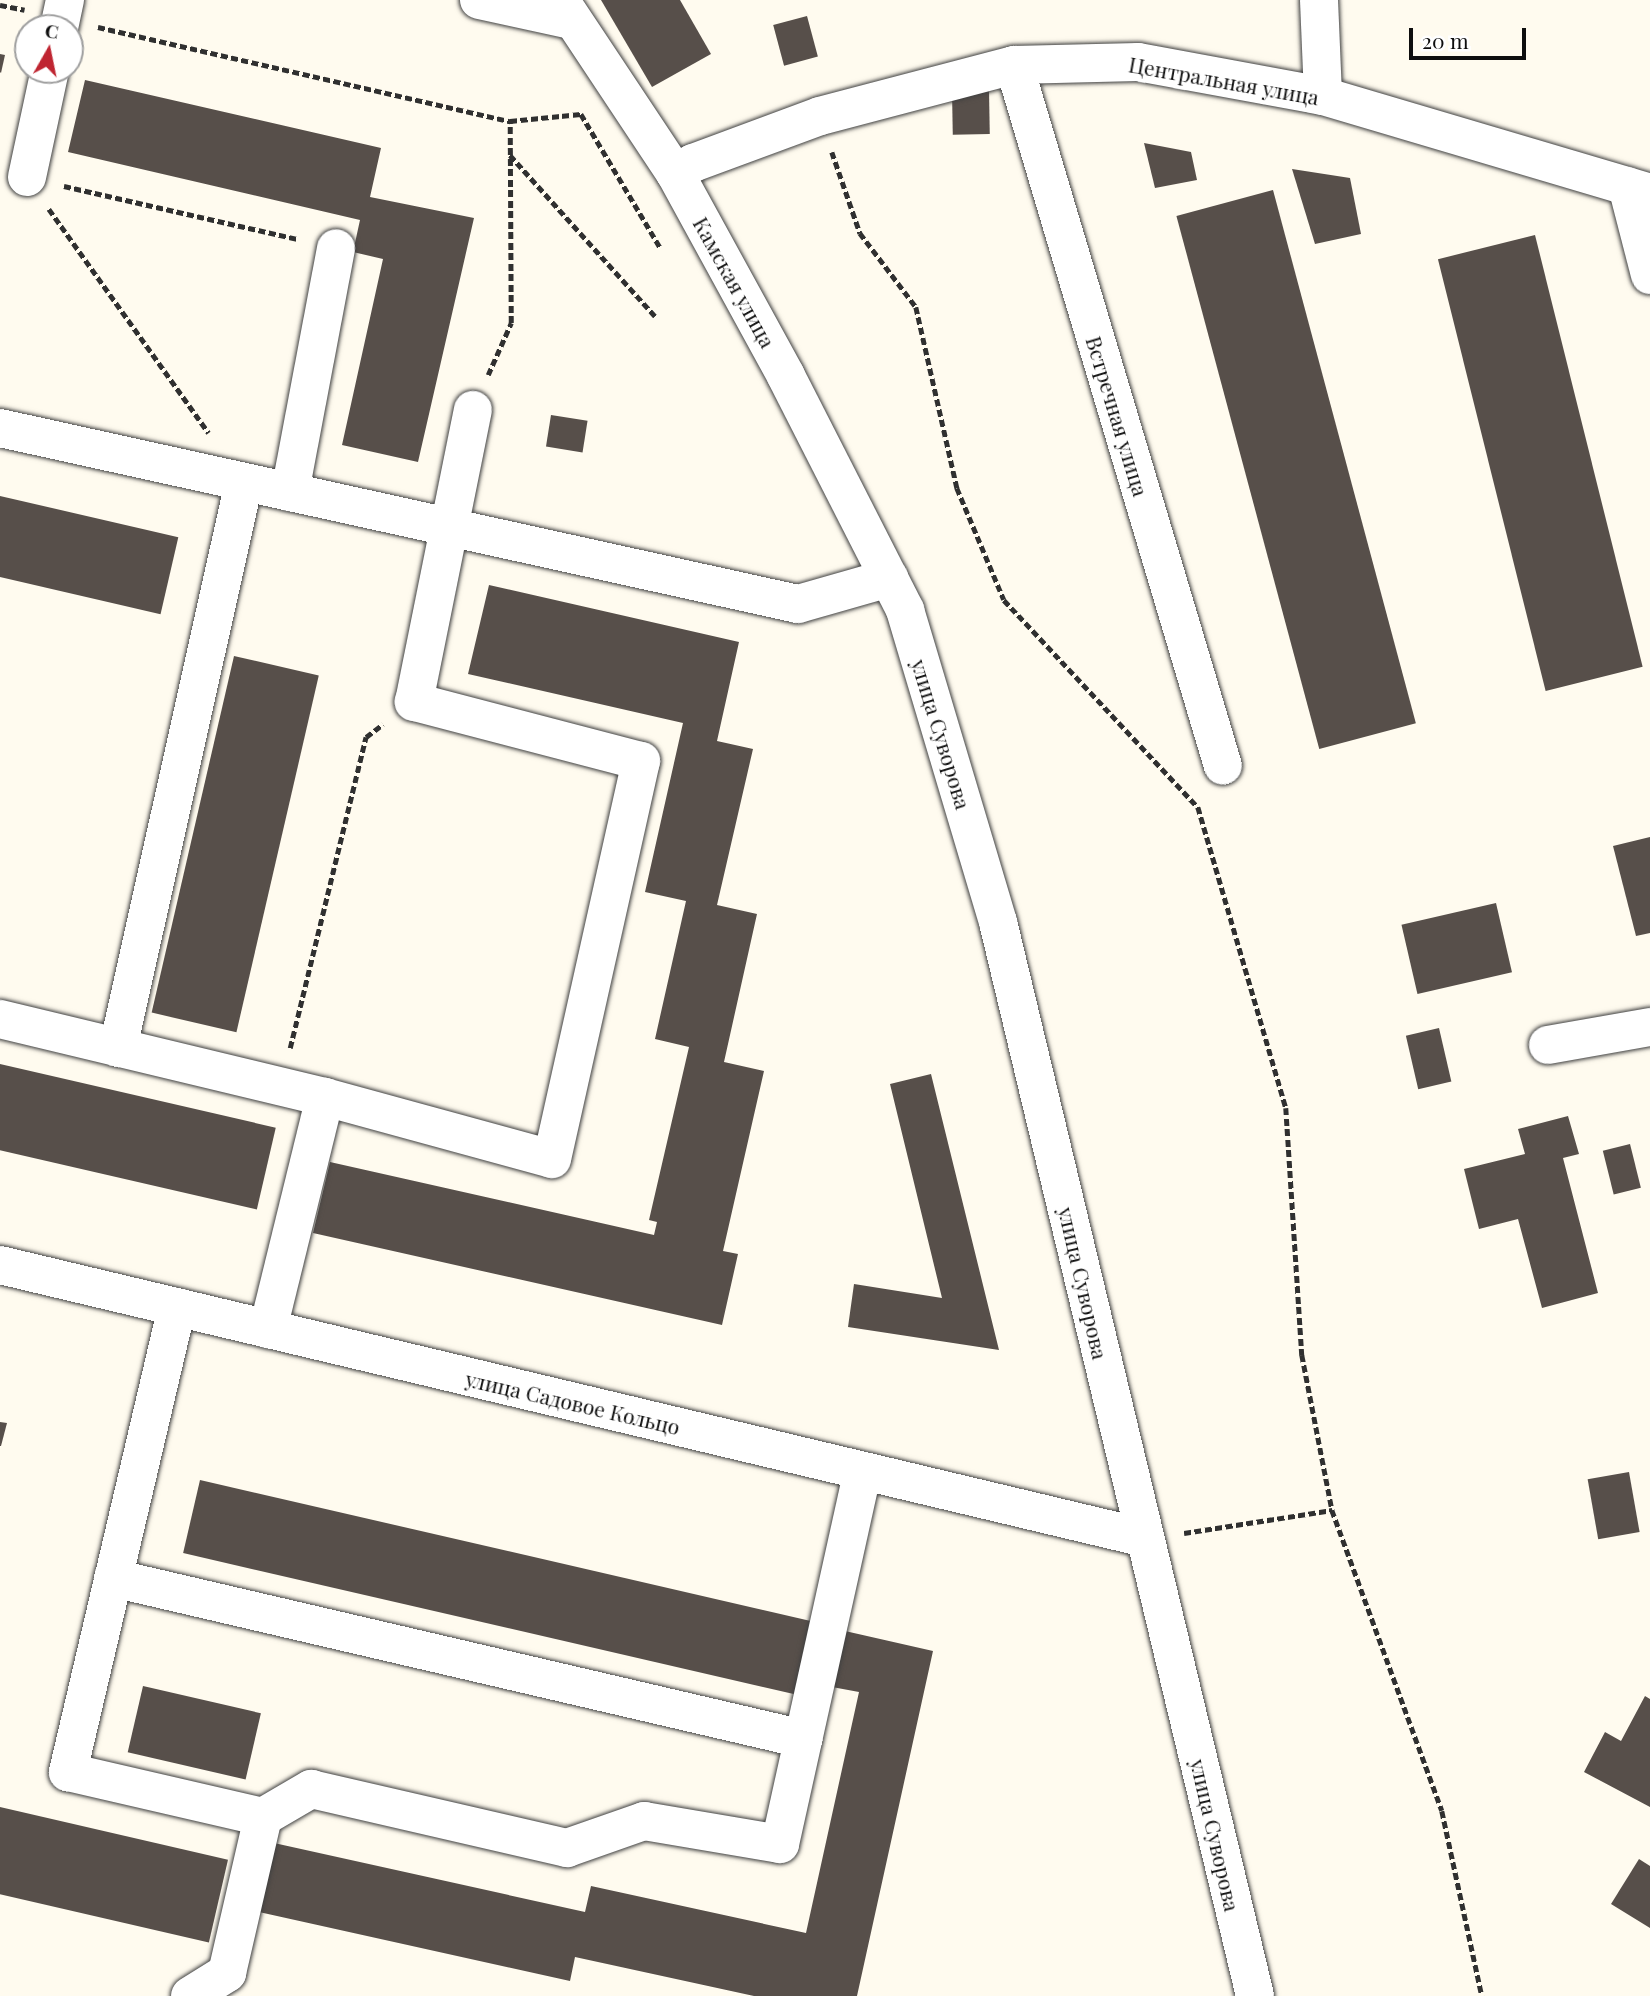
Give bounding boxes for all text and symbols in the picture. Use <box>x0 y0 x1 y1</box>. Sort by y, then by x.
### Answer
north arrow <box>14 14 84 84</box>
scale bar <box>1412 14 1529 58</box>
text: С <box>43 16 61 44</box>
text: 20 m <box>1422 26 1469 54</box>
street label: Центральная улица <box>1127 51 1321 109</box>
street label: Камская улица <box>689 212 781 352</box>
street label: Встречная улица <box>1082 333 1154 499</box>
street label: улица Суворова <box>907 656 977 812</box>
street label: улица Суворова <box>1054 1204 1114 1362</box>
street label: улица Садовое Кольцо <box>463 1365 683 1439</box>
street label: улица Суворова <box>1186 1756 1246 1914</box>

